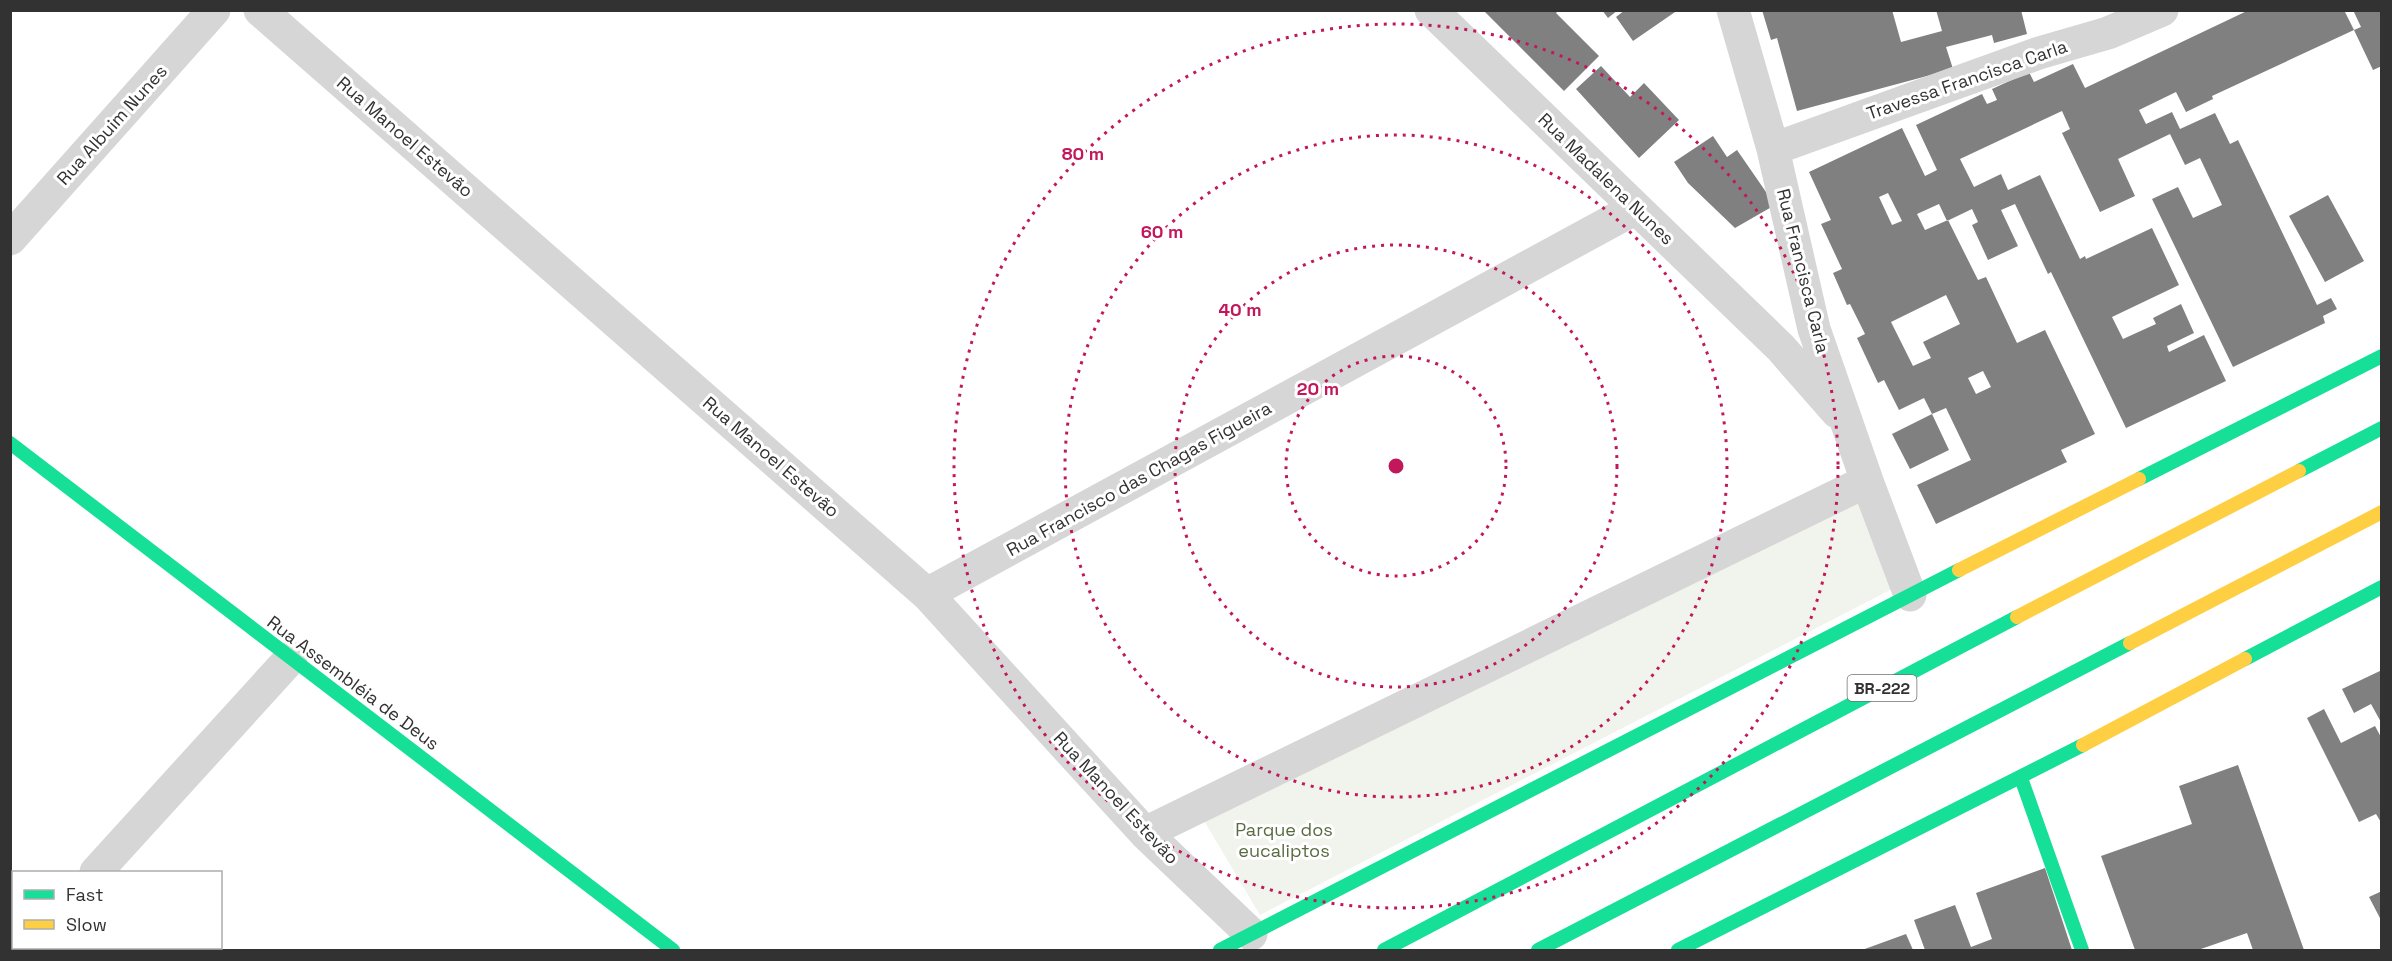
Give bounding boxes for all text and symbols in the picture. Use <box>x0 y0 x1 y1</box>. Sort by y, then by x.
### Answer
street label: Travessa Francisca Carla <box>1863 34 2070 125</box>
street label: Rua Albuim Nunes <box>52 60 172 190</box>
street label: Rua Manoel Estevão <box>332 71 478 202</box>
street label: Rua Madalena Nunes <box>1534 108 1679 249</box>
text: 80 m <box>1062 142 1104 165</box>
street label: Rua Francisca Carla <box>1772 186 1835 356</box>
text: 60 m <box>1141 220 1183 243</box>
text: 40 m <box>1218 298 1262 321</box>
text: 20 m <box>1297 377 1339 400</box>
street label: Rua Manoel Estevão <box>698 391 844 522</box>
street label: Rua Francisco das Chagas Figueira <box>1002 396 1275 561</box>
centre of rings <box>1386 456 1406 476</box>
street label: Rua Assembléia de Deus <box>263 610 444 755</box>
road number: BR-222 <box>1848 675 1916 701</box>
street label: Rua Manoel Estevão <box>1049 726 1184 869</box>
park label: Parque dos eucaliptos <box>1235 818 1333 862</box>
legend <box>12 871 222 949</box>
text: Fast <box>66 883 103 906</box>
text: Slow <box>66 913 107 936</box>

